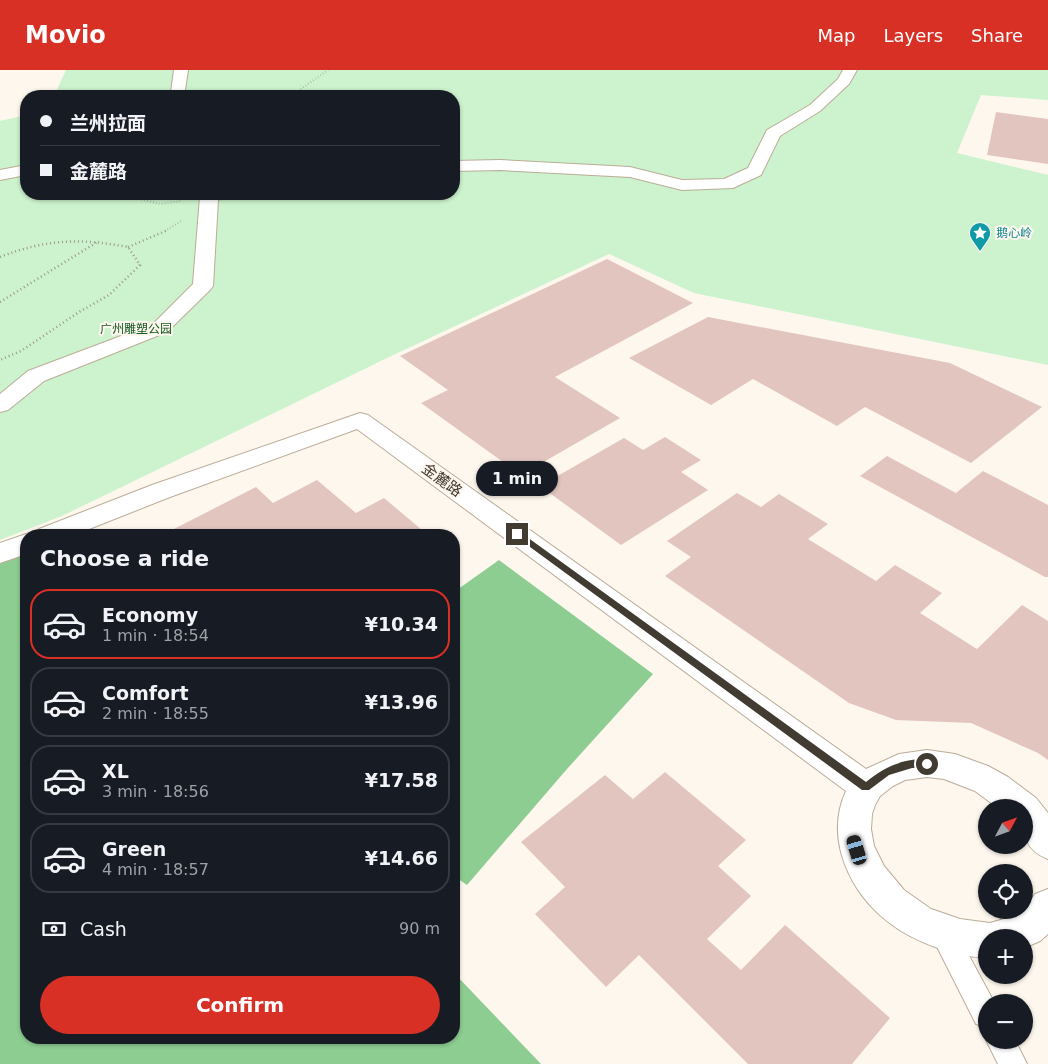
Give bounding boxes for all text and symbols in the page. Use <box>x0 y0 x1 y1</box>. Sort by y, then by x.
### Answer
text: Movio <box>25 21 106 49</box>
text: Map <box>817 25 855 46</box>
text: Layers <box>883 25 943 46</box>
text: Share <box>971 25 1023 46</box>
text: 兰州拉面 <box>70 112 146 134</box>
text: 金麓路 <box>70 160 127 182</box>
place icon: 鹅心岭 <box>968 221 992 252</box>
place label: 鹅心岭 <box>996 226 1032 240</box>
park label: 广州雕塑公园 <box>100 322 172 336</box>
street label: 金麓路 <box>419 459 465 501</box>
callout: 1 min <box>476 462 558 496</box>
text: 1 min <box>492 469 542 488</box>
route end <box>506 523 528 545</box>
text: Choose a ride <box>40 546 209 571</box>
icon: car <box>42 602 87 647</box>
text: Economy <box>102 604 198 626</box>
text: ¥10.34 <box>365 613 438 635</box>
text: 1 min · 18:54 <box>102 626 209 645</box>
icon: car <box>42 680 87 725</box>
text: Comfort <box>102 682 189 704</box>
text: ¥13.96 <box>365 691 438 713</box>
text: 2 min · 18:55 <box>102 704 209 723</box>
route start <box>916 753 938 775</box>
icon: car <box>42 758 87 803</box>
text: XL <box>102 760 129 782</box>
text: ¥17.58 <box>365 769 438 791</box>
text: 3 min · 18:56 <box>102 782 209 801</box>
north arrow <box>978 799 1032 854</box>
map controls <box>978 799 1033 1049</box>
car <box>845 833 868 867</box>
icon: car <box>42 836 87 881</box>
text: Green <box>102 838 166 860</box>
text: ¥14.66 <box>365 847 438 869</box>
text: 4 min · 18:57 <box>102 860 209 879</box>
button: locate <box>978 864 1033 919</box>
icon: cash <box>40 915 68 943</box>
text: Cash <box>80 918 127 940</box>
text: 90 m <box>399 919 440 938</box>
button: + <box>978 929 1033 984</box>
button: Confirm <box>40 976 440 1034</box>
button: − <box>978 994 1033 1049</box>

